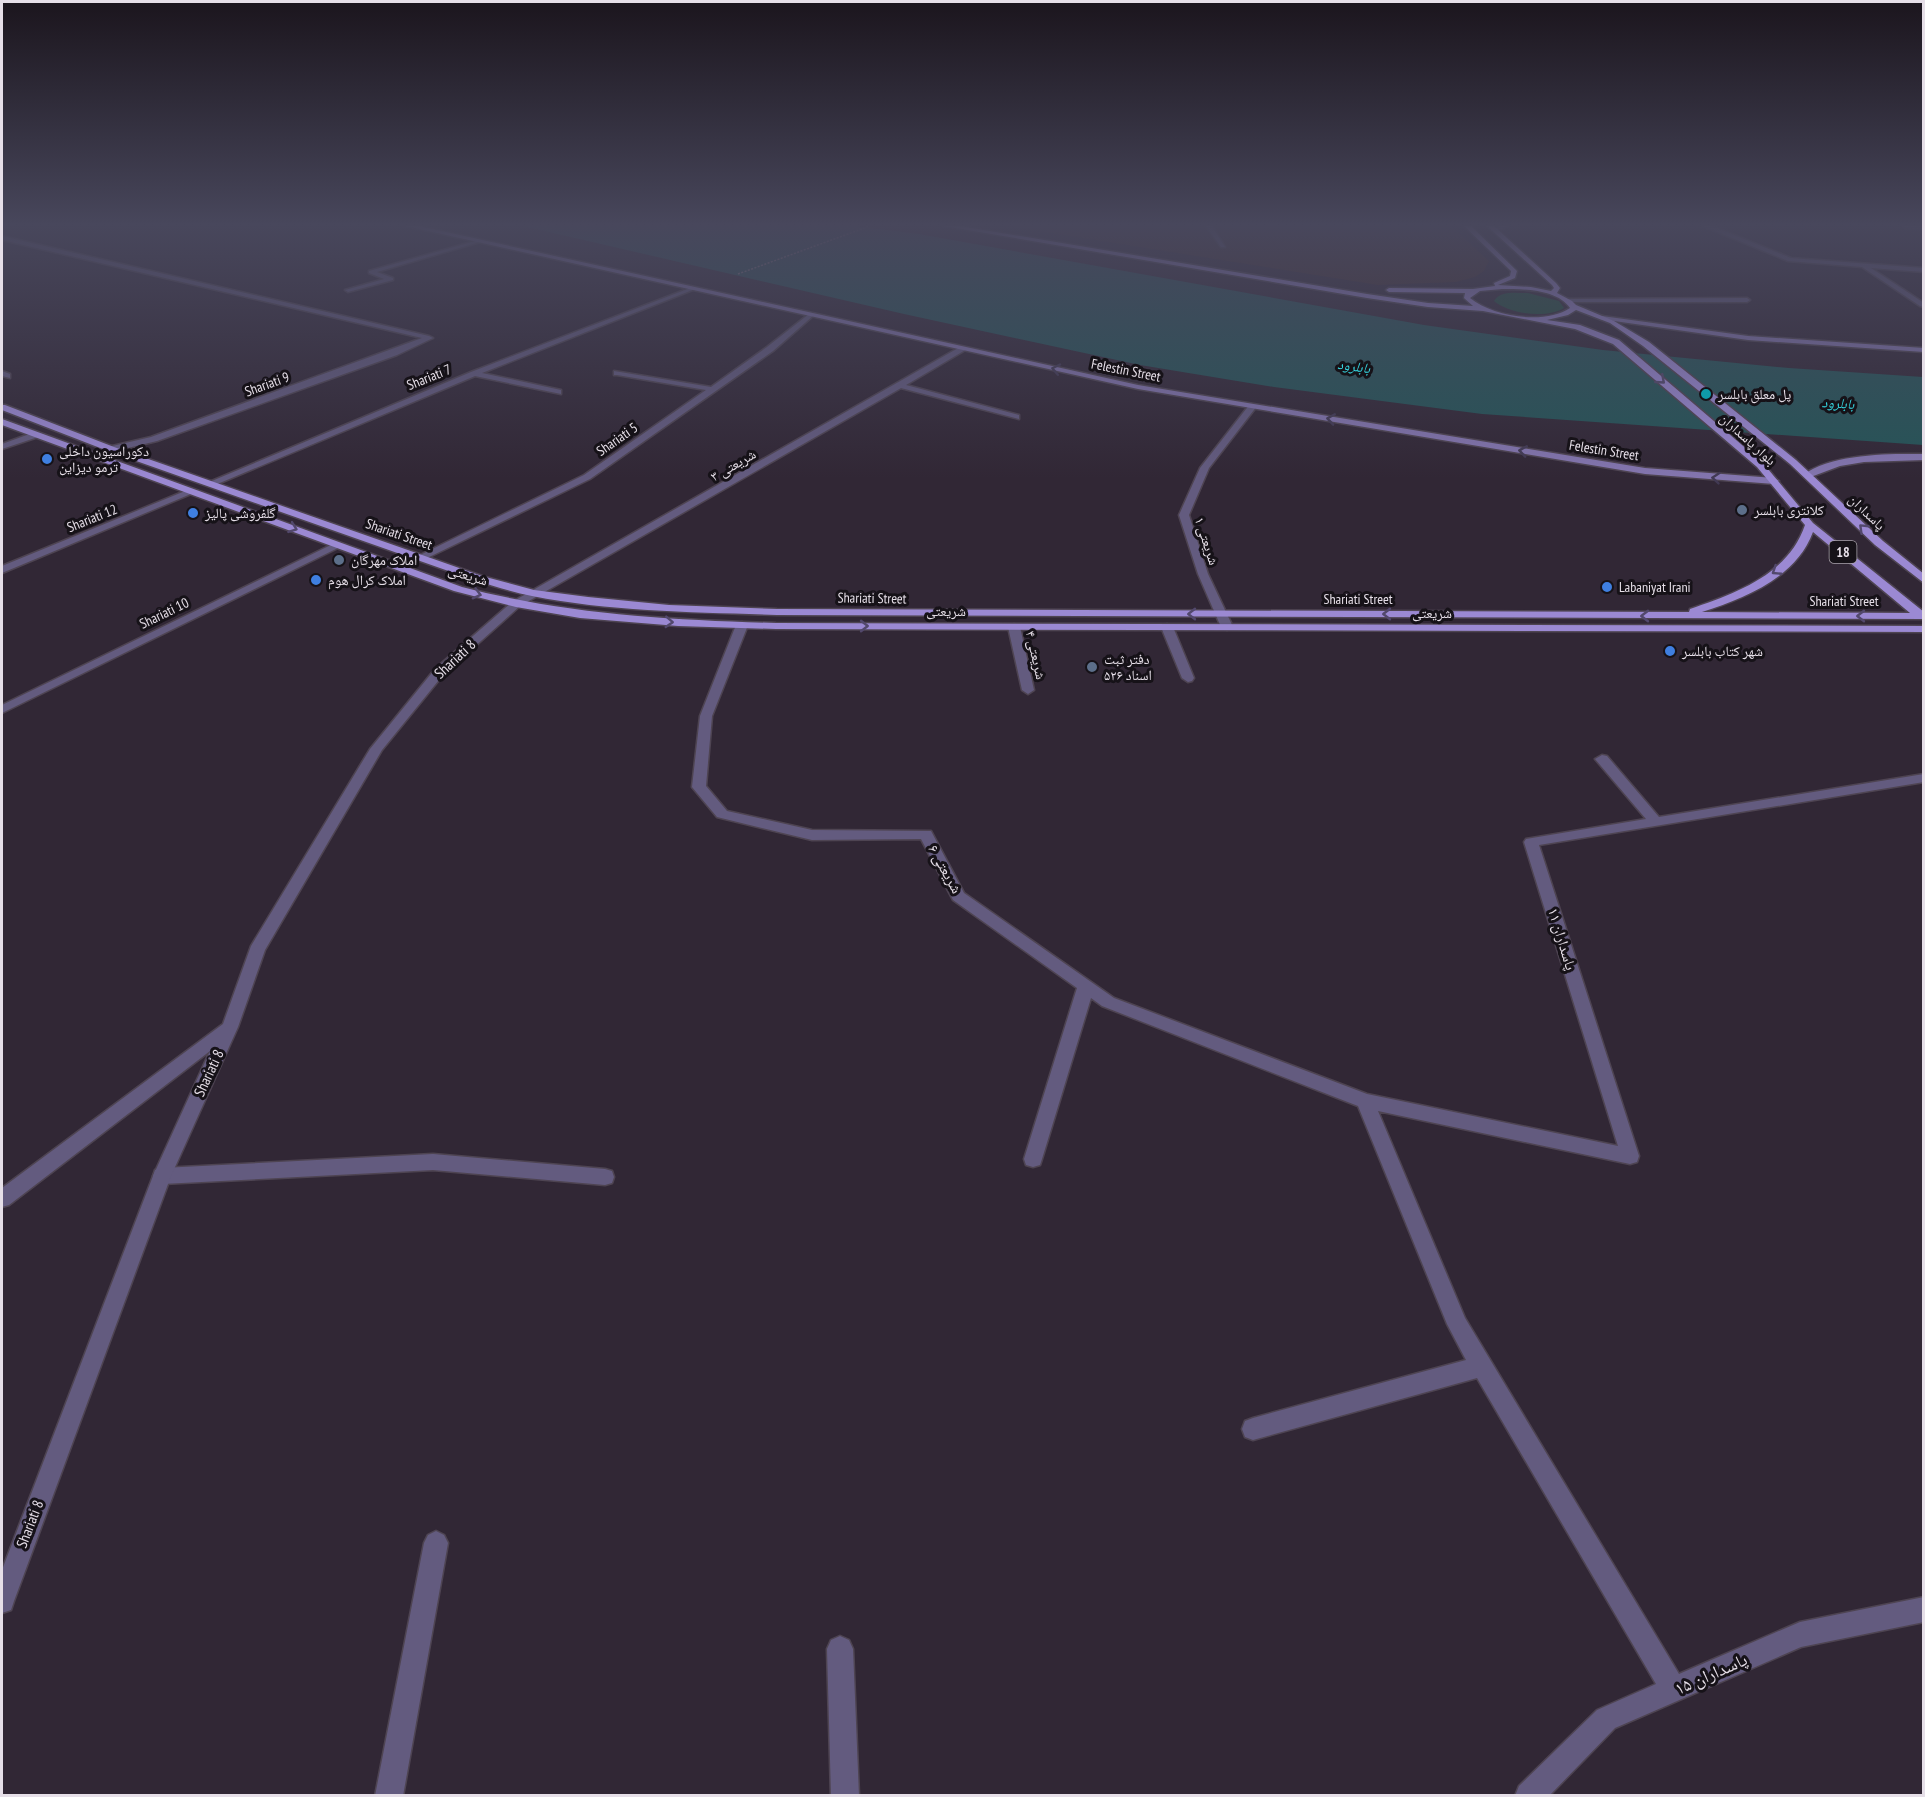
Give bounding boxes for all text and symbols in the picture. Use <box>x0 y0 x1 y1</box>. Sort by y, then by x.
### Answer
street label: Felestin Street <box>1090 354 1162 386</box>
water label: بابلرود <box>1337 355 1372 377</box>
street label: Shariati 7 <box>404 360 454 394</box>
one-way arrow <box>1051 363 1061 376</box>
street label: Shariati 9 <box>242 368 292 400</box>
one-way arrow <box>1654 373 1665 384</box>
place label: پل معلق بابلسر <box>1717 385 1791 404</box>
marker: پل معلق بابلسر <box>1699 387 1713 401</box>
water label: بابلرود <box>1821 393 1855 413</box>
street label: بلوار پاسداران <box>1716 409 1780 469</box>
one-way arrow <box>1326 413 1336 426</box>
street label: Shariati 5 <box>593 418 641 460</box>
street label: Felestin Street <box>1568 436 1640 464</box>
place label: دکوراسیون داخلی ترمو دیزاین <box>59 442 149 476</box>
street label: شریعتی ۳ <box>707 445 759 485</box>
one-way arrow <box>1518 445 1528 457</box>
marker: دکوراسیون داخلی ترمو دیزاین <box>40 452 54 466</box>
one-way arrow <box>1711 472 1721 485</box>
street label: پاسداران <box>1845 490 1889 534</box>
street label: Shariati 12 <box>64 500 120 536</box>
place label: کلانتری بابلسر <box>1753 501 1824 519</box>
marker: کلانتری بابلسر <box>1735 503 1749 517</box>
place label: گلفروشی پالیز <box>204 504 276 522</box>
marker: گلفروشی پالیز <box>186 506 200 520</box>
street label: Shariati Street <box>363 514 435 554</box>
street label: شریعتی ۱ <box>1191 515 1223 567</box>
one-way arrow <box>287 521 298 534</box>
one-way arrow <box>1859 525 1870 536</box>
road number: 18 <box>1830 541 1856 563</box>
place label: املاک مهرگان <box>351 551 417 569</box>
marker: املاک مهرگان <box>332 553 346 567</box>
street label: شریعتی <box>446 561 490 589</box>
one-way arrow <box>1772 564 1783 575</box>
place label: املاک کرال هوم <box>328 571 406 590</box>
marker: املاک کرال هوم <box>309 573 323 587</box>
place label: Labaniyat Irani <box>1619 578 1691 596</box>
marker: Labaniyat Irani <box>1600 580 1614 594</box>
one-way arrow <box>471 587 482 599</box>
street label: Shariati Street <box>837 588 907 608</box>
street label: Shariati Street <box>1323 590 1393 608</box>
street label: Shariati Street <box>1809 592 1879 610</box>
street label: Shariati 10 <box>136 593 192 633</box>
street label: شریعتی <box>926 602 966 620</box>
street label: شریعتی <box>1412 604 1452 622</box>
one-way arrow <box>1188 608 1197 620</box>
one-way arrow <box>1383 608 1392 620</box>
one-way arrow <box>1641 610 1650 622</box>
one-way arrow <box>1857 610 1866 622</box>
one-way arrow <box>665 615 674 628</box>
one-way arrow <box>860 620 869 632</box>
street label: شریعتی ۴ <box>1022 629 1050 681</box>
street label: Shariati 8 <box>430 635 479 683</box>
place label: شهر کتاب بابلسر <box>1681 642 1763 660</box>
marker: شهر کتاب بابلسر <box>1663 644 1677 658</box>
place label: دفتر ثبت اسناد ۵۲۶ <box>1104 650 1152 684</box>
marker: دفتر ثبت اسناد ۵۲۶ <box>1085 660 1099 674</box>
street label: شریعتی ۶ <box>923 841 967 897</box>
street label: پاسداران ۱۱ <box>1543 905 1581 973</box>
street label: Shariati 8 <box>189 1046 228 1099</box>
street label: Shariati 8 <box>12 1497 47 1550</box>
street label: پاسداران ۱۵ <box>1671 1647 1751 1700</box>

